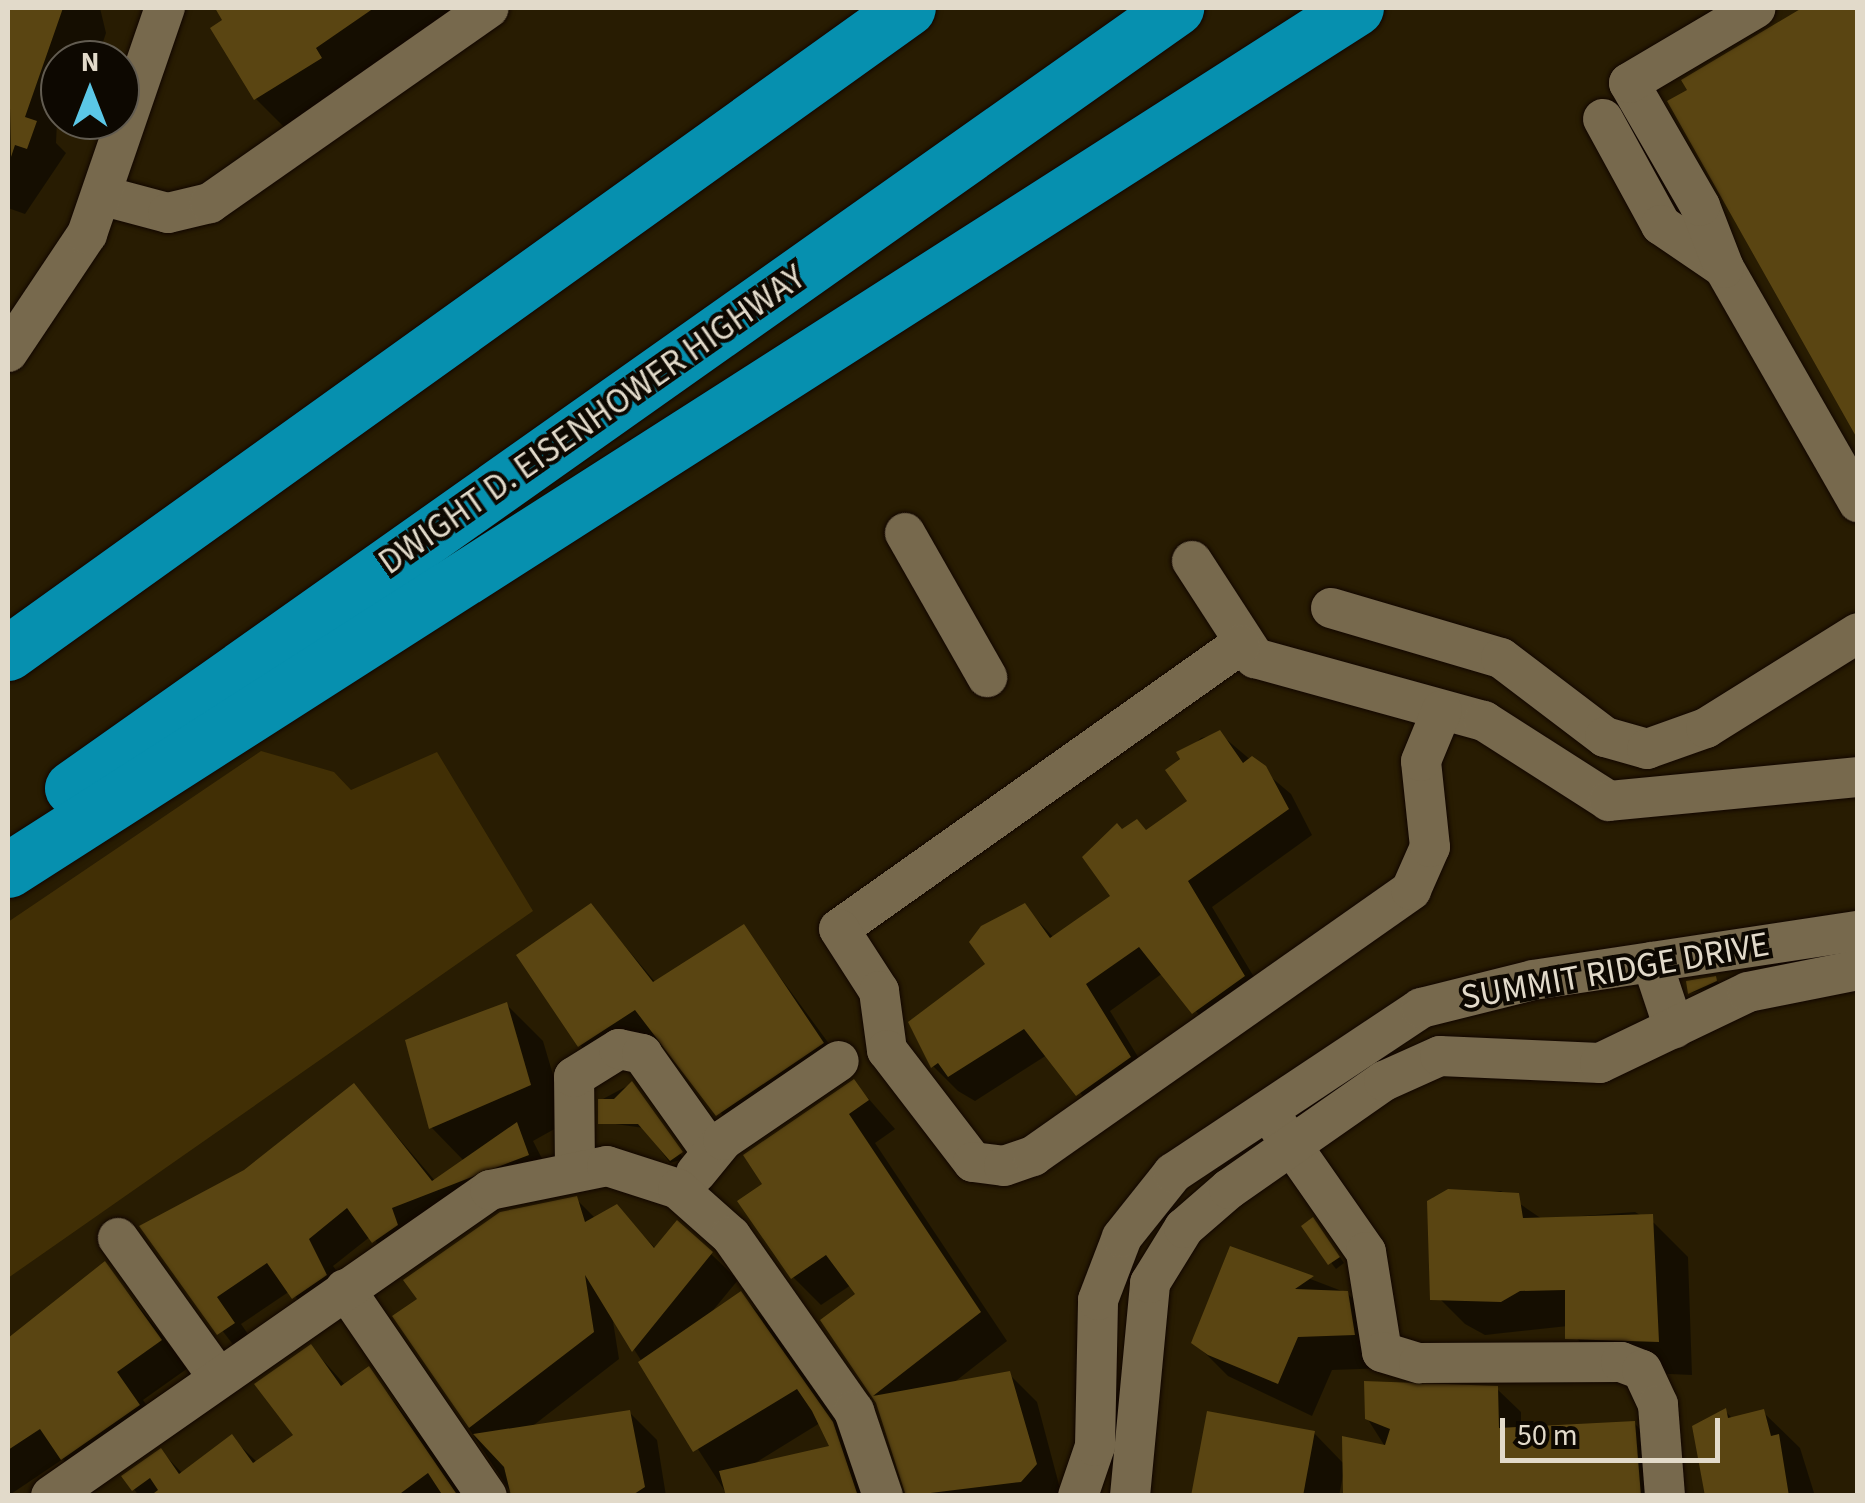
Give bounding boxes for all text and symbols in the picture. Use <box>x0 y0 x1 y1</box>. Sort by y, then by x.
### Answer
north arrow <box>40 40 140 140</box>
text: N <box>81 42 99 82</box>
street label: DWIGHT D. EISENHOWER HIGHWAY <box>371 256 813 584</box>
street label: SUMMIT RIDGE DRIVE <box>1458 923 1772 1019</box>
scale bar <box>1505 1398 1725 1460</box>
text: 50 m <box>1517 1414 1578 1457</box>

